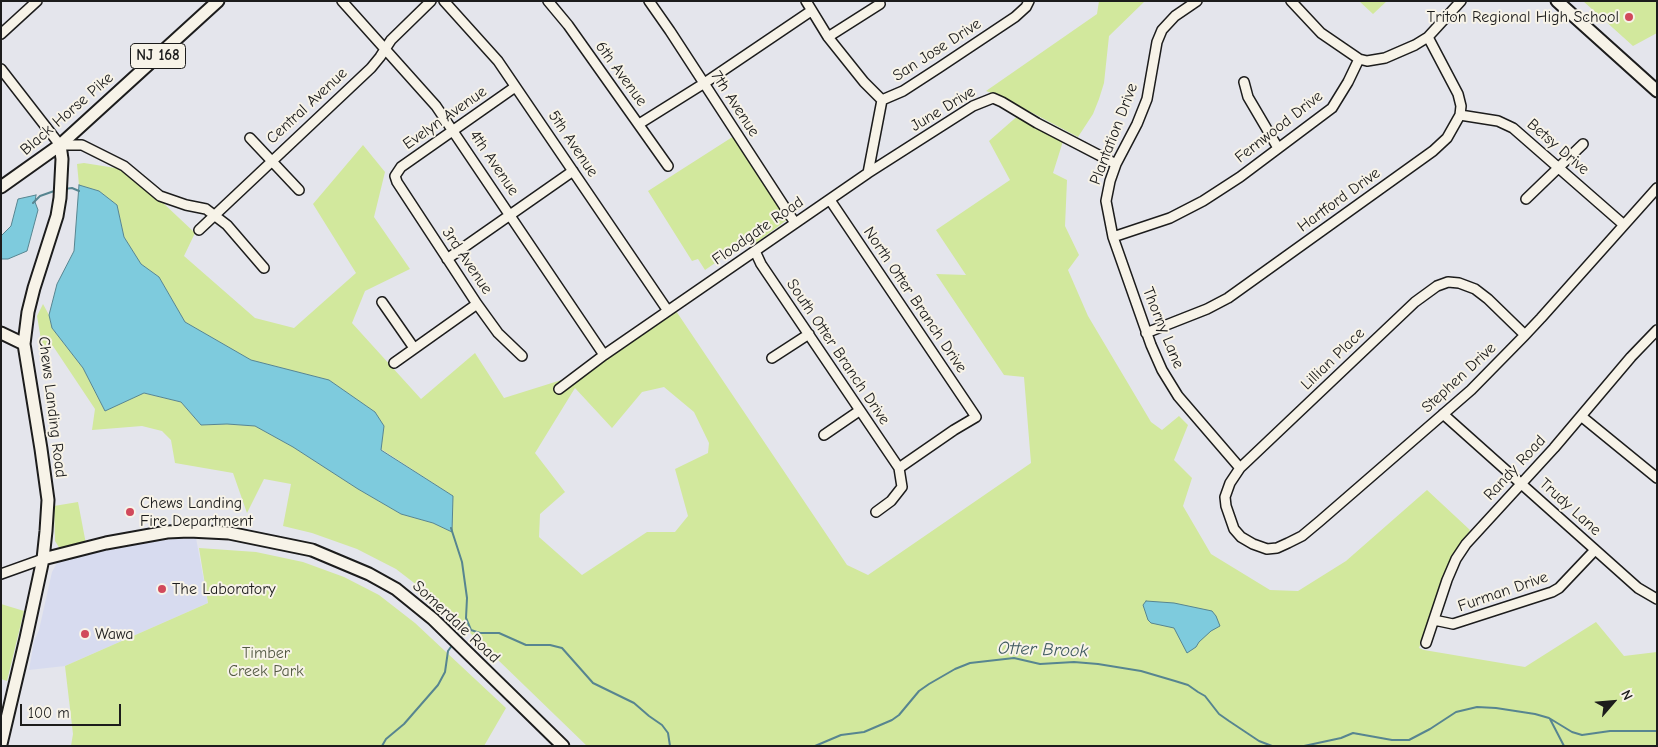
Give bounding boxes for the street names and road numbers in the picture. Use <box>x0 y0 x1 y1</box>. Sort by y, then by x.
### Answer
street label: San Jose Drive <box>889 14 985 86</box>
street label: 6th Avenue <box>591 38 651 110</box>
road number: NJ 168 <box>130 44 186 68</box>
street label: Central Avenue <box>263 64 351 148</box>
street label: 7th Avenue <box>707 67 763 141</box>
street label: Black Horse Pike <box>17 68 117 160</box>
street label: Plantation Drive <box>1086 81 1142 187</box>
street label: Evelyn Avenue <box>400 82 490 154</box>
street label: June Drive <box>907 82 979 136</box>
street label: Fernwood Drive <box>1231 87 1327 167</box>
street label: 5th Avenue <box>544 107 602 181</box>
street label: Betsy Drive <box>1523 115 1593 179</box>
street label: 4th Avenue <box>465 127 523 199</box>
street label: Hartford Drive <box>1294 164 1384 236</box>
street label: Floodgate Road <box>709 192 807 270</box>
street label: North Otter Branch Drive <box>859 223 971 377</box>
street label: 3rd Avenue <box>438 224 496 298</box>
street label: South Otter Branch Drive <box>782 275 894 429</box>
street label: Thorny Lane <box>1138 285 1188 371</box>
street label: Lillian Place <box>1297 324 1369 394</box>
street label: Chews Landing Road <box>34 335 70 479</box>
street label: Stephen Drive <box>1418 339 1500 417</box>
street label: Randy Road <box>1480 431 1550 505</box>
street label: Trudy Lane <box>1535 474 1605 540</box>
street label: Furman Drive <box>1455 568 1551 616</box>
street label: Somerdale Road <box>408 577 504 667</box>

